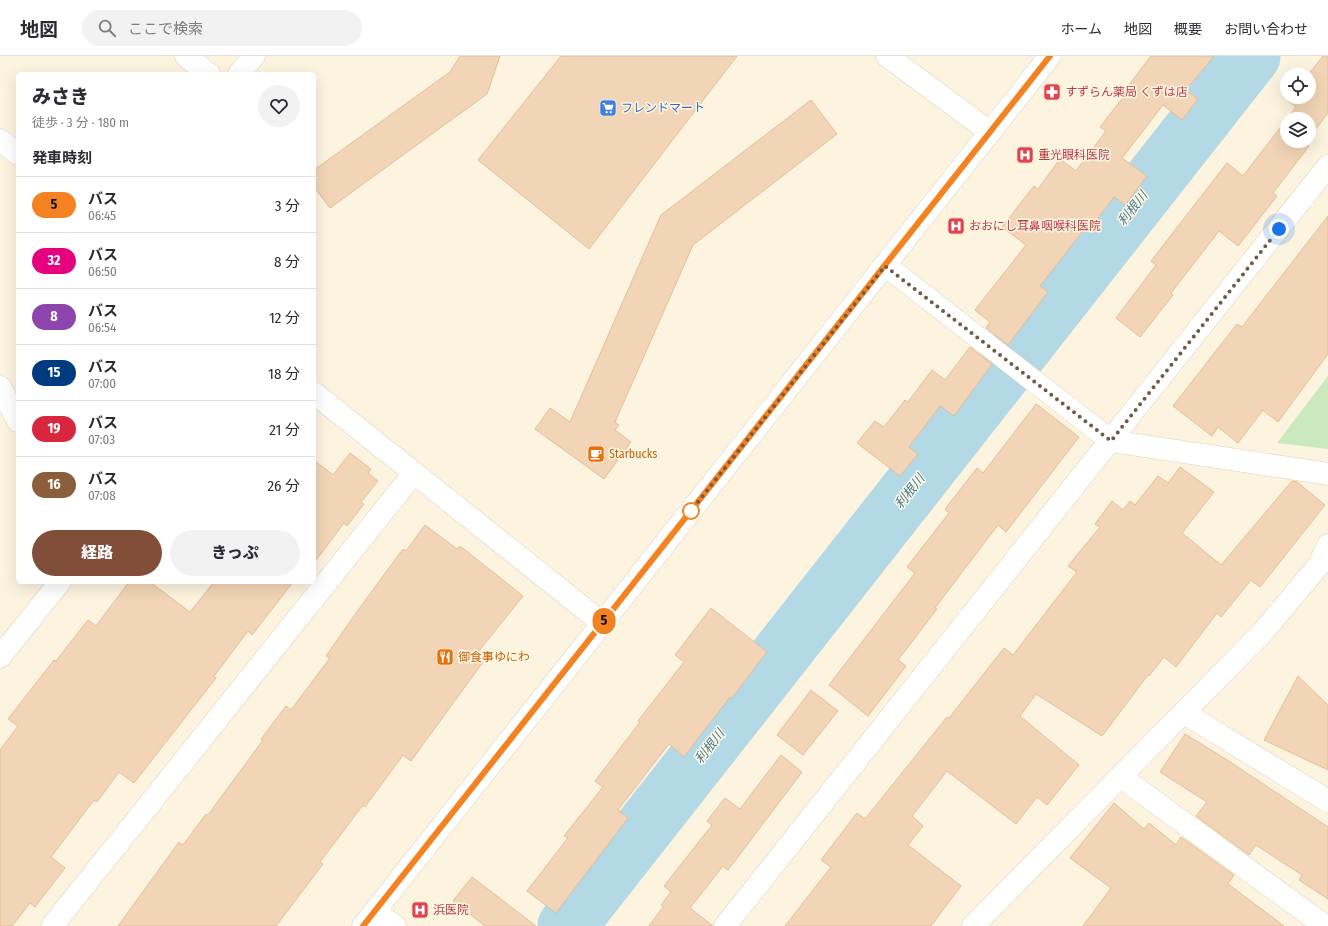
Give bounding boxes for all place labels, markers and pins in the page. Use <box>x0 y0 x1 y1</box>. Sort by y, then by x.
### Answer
pharmacy icon: すずらん薬局 くずは店 <box>1042 82 1062 102</box>
place label: すずらん薬局 くずは店 <box>1065 85 1188 99</box>
supermarket icon: フレンドマート <box>598 98 618 118</box>
place label: フレンドマート <box>621 101 705 115</box>
hospital icon: 重光眼科医院 <box>1015 145 1035 165</box>
place label: 重光眼科医院 <box>1038 148 1110 162</box>
hospital icon: おおにし耳鼻咽喉科医院 <box>946 216 966 236</box>
place label: おおにし耳鼻咽喉科医院 <box>969 219 1101 233</box>
cafe icon: Starbucks <box>586 444 606 464</box>
place label: Starbucks <box>609 447 657 461</box>
unlabelled marker <box>682 502 700 520</box>
restaurant icon: 御食事ゆにわ <box>435 647 455 667</box>
place label: 御食事ゆにわ <box>458 650 530 664</box>
hospital icon: 浜医院 <box>410 900 430 920</box>
place label: 浜医院 <box>433 903 469 917</box>

